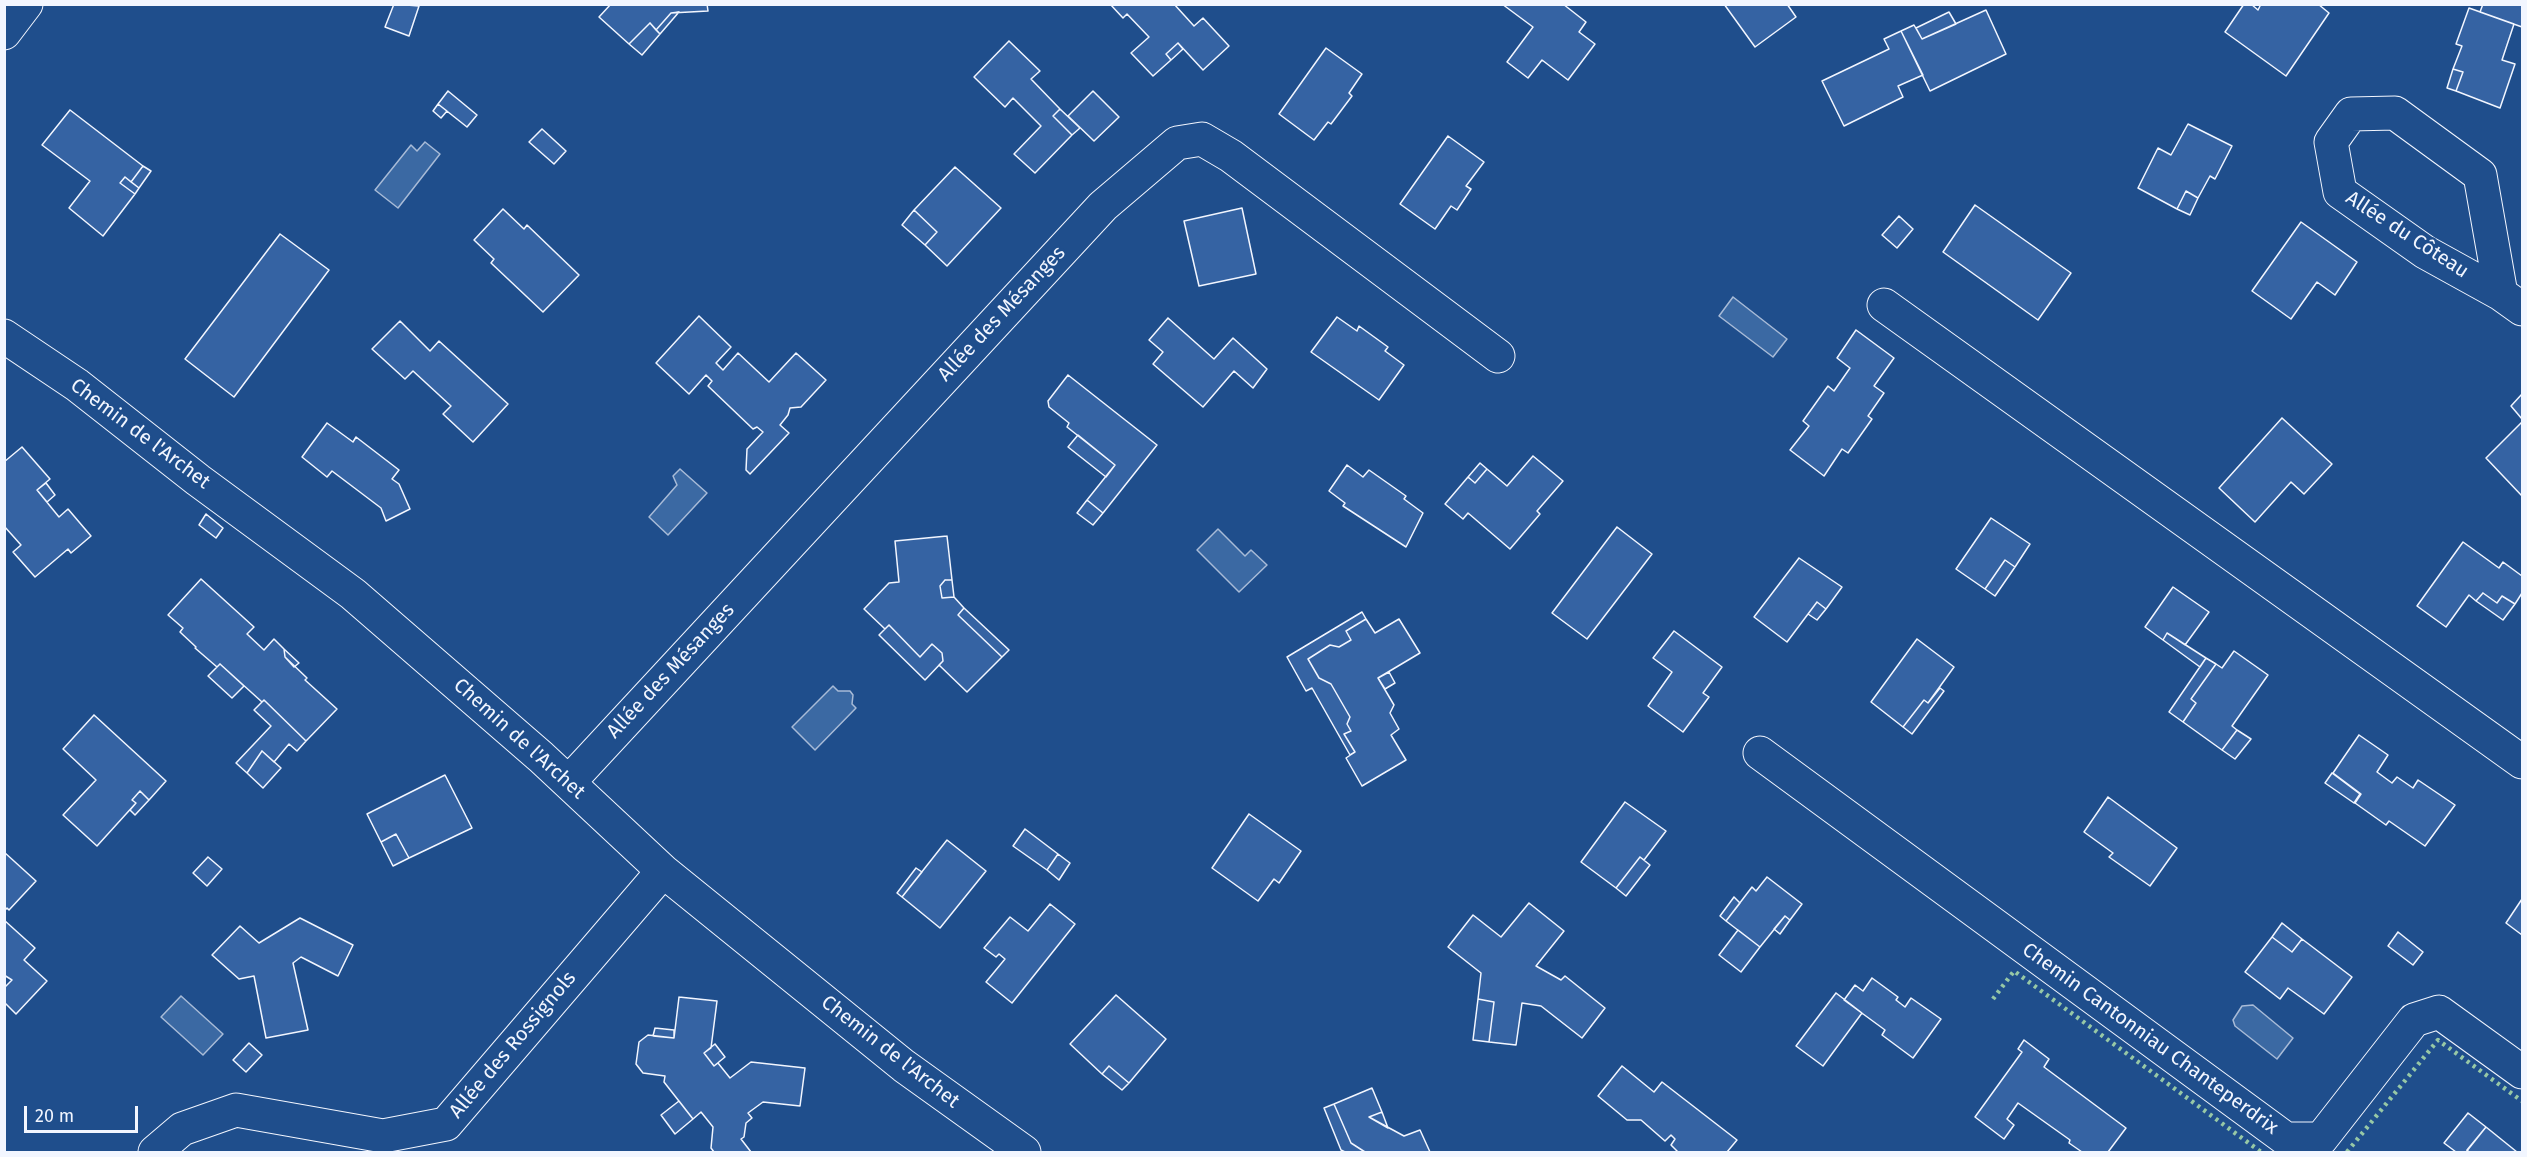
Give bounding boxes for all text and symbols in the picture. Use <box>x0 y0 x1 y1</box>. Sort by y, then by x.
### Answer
street label: Allée du Côteau <box>2341 186 2473 284</box>
street label: Allée des Mésanges <box>933 241 1071 387</box>
street label: Chemin de l'Archet <box>65 374 215 494</box>
street label: Allée des Mésanges <box>602 598 740 744</box>
street label: Chemin de l'Archet <box>448 674 590 804</box>
street label: Chemin Cantonniau Chanteperdrix <box>2017 938 2283 1140</box>
street label: Allée des Rossignols <box>445 967 581 1123</box>
street label: Chemin de l'Archet <box>816 991 964 1113</box>
scale bar <box>27 1094 141 1132</box>
text: 20 m <box>35 1105 74 1127</box>

